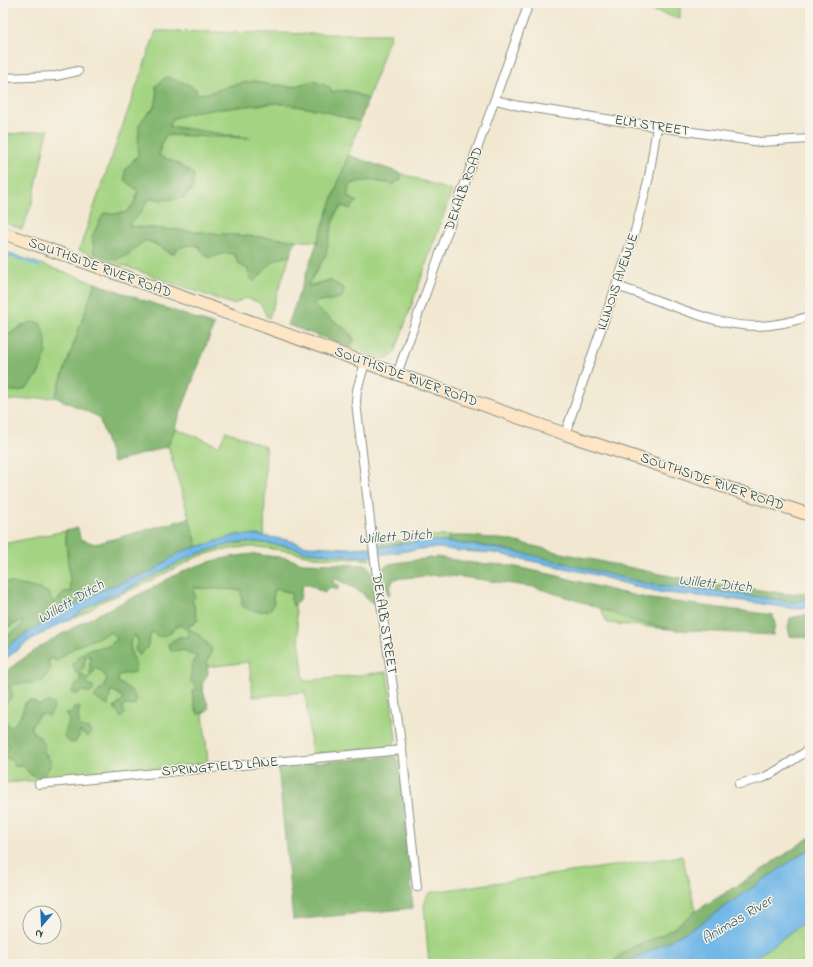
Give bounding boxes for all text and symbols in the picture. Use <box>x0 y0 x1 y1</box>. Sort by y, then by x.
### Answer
street label: ELM STREET <box>613 110 691 142</box>
street label: DEKALB ROAD <box>439 144 489 235</box>
street label: ILLINOIS AVENUE <box>591 230 645 334</box>
street label: SOUTHSIDE RIVER ROAD <box>25 232 175 304</box>
street label: SOUTHSIDE RIVER ROAD <box>331 341 481 413</box>
street label: SOUTHSIDE RIVER ROAD <box>637 447 787 517</box>
water label: Willett Ditch <box>358 523 433 551</box>
water label: Willett Ditch <box>677 569 753 599</box>
street label: DEKALB STREET <box>365 571 402 676</box>
water label: Willett Ditch <box>34 574 109 630</box>
street label: SPRINGFIELD LANE <box>161 751 279 783</box>
water label: Animas River <box>697 889 779 950</box>
north arrow <box>22 905 62 945</box>
text: N <box>33 925 45 942</box>

